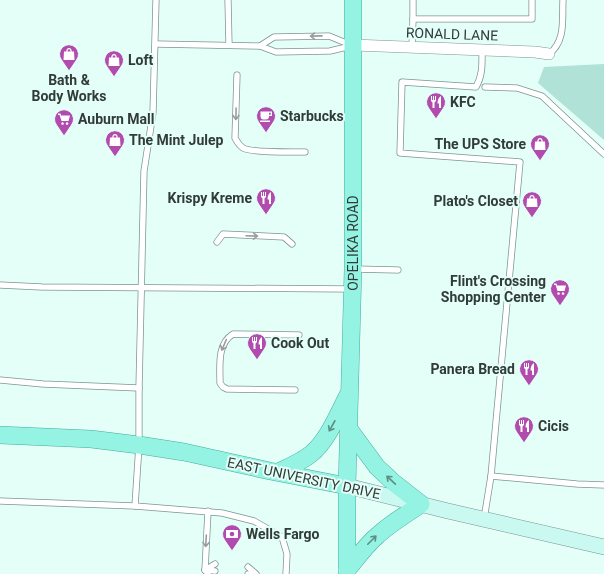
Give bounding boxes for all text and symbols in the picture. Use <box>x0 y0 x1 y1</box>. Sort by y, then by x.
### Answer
street label: RONALD LANE <box>406 24 499 44</box>
one-way arrow <box>310 32 323 40</box>
shop icon: Bath & Body Works <box>58 43 80 71</box>
shop icon: Loft <box>103 49 125 77</box>
place label: Loft <box>128 52 153 68</box>
place label: Bath & Body Works <box>32 72 106 104</box>
restaurant icon: KFC <box>425 91 447 119</box>
place label: KFC <box>450 94 476 110</box>
cafe icon: Starbucks <box>255 105 277 133</box>
one-way arrow <box>232 107 240 120</box>
supermarket icon: Auburn Mall <box>53 108 75 136</box>
place label: Starbucks <box>280 108 344 124</box>
place label: Auburn Mall <box>78 111 155 127</box>
shop icon: The Mint Julep <box>104 129 126 157</box>
place label: The Mint Julep <box>129 132 224 148</box>
shop icon: The UPS Store <box>529 133 551 161</box>
place label: The UPS Store <box>434 136 526 152</box>
restaurant icon: Krispy Kreme <box>255 187 277 215</box>
place label: Krispy Kreme <box>168 190 252 206</box>
shop icon: Plato's Closet <box>521 190 543 218</box>
place label: Plato's Closet <box>433 193 518 209</box>
street label: OPELIKA ROAD <box>344 195 361 291</box>
one-way arrow <box>245 232 258 239</box>
place label: Flint's Crossing Shopping Center <box>441 273 546 305</box>
supermarket icon: Flint's Crossing Shopping Center <box>549 278 571 306</box>
restaurant icon: Cook Out <box>246 332 268 360</box>
place label: Cook Out <box>271 335 329 351</box>
one-way arrow <box>219 338 227 350</box>
restaurant icon: Panera Bread <box>518 358 540 386</box>
place label: Panera Bread <box>430 361 515 377</box>
restaurant icon: Cicis <box>513 415 535 443</box>
place label: Cicis <box>538 418 569 434</box>
one-way arrow <box>327 420 335 432</box>
street label: EAST UNIVERSITY DRIVE <box>226 454 382 502</box>
one-way arrow <box>386 475 396 485</box>
bank icon: Wells Fargo <box>221 523 243 551</box>
place label: Wells Fargo <box>246 526 320 542</box>
one-way arrow <box>203 534 210 547</box>
one-way arrow <box>367 535 377 545</box>

